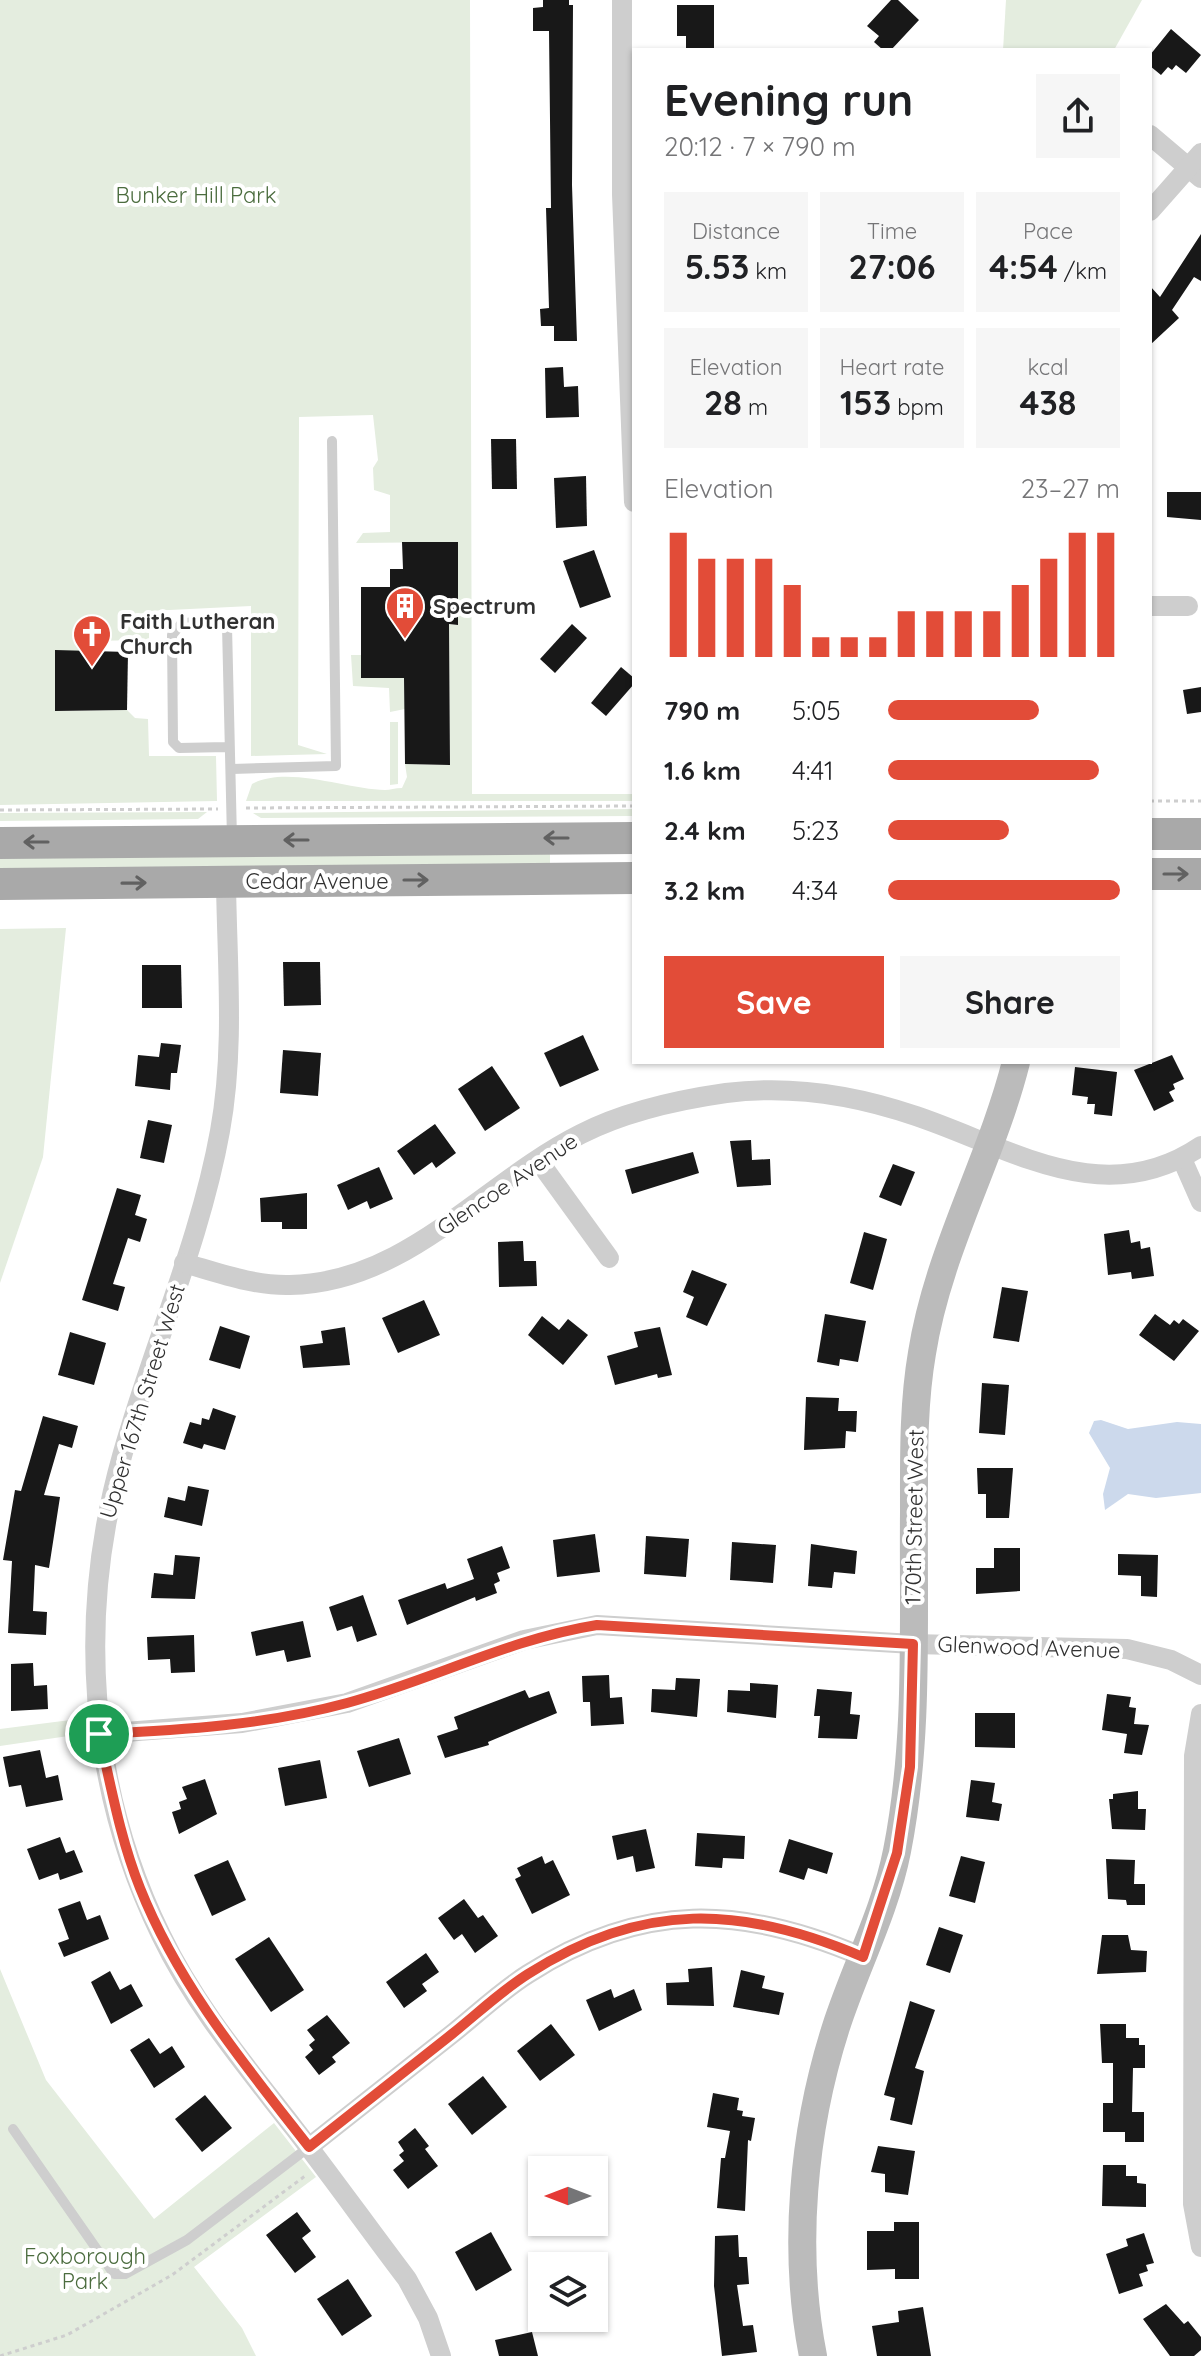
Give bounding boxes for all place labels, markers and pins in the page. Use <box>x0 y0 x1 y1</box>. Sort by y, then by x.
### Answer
building icon: Spectrum <box>384 585 426 640</box>
place label: Spectrum <box>433 592 536 620</box>
place label: Faith Lutheran Church <box>120 607 275 660</box>
church icon: Faith Lutheran Church <box>71 613 113 668</box>
pin <box>65 1700 133 1768</box>

